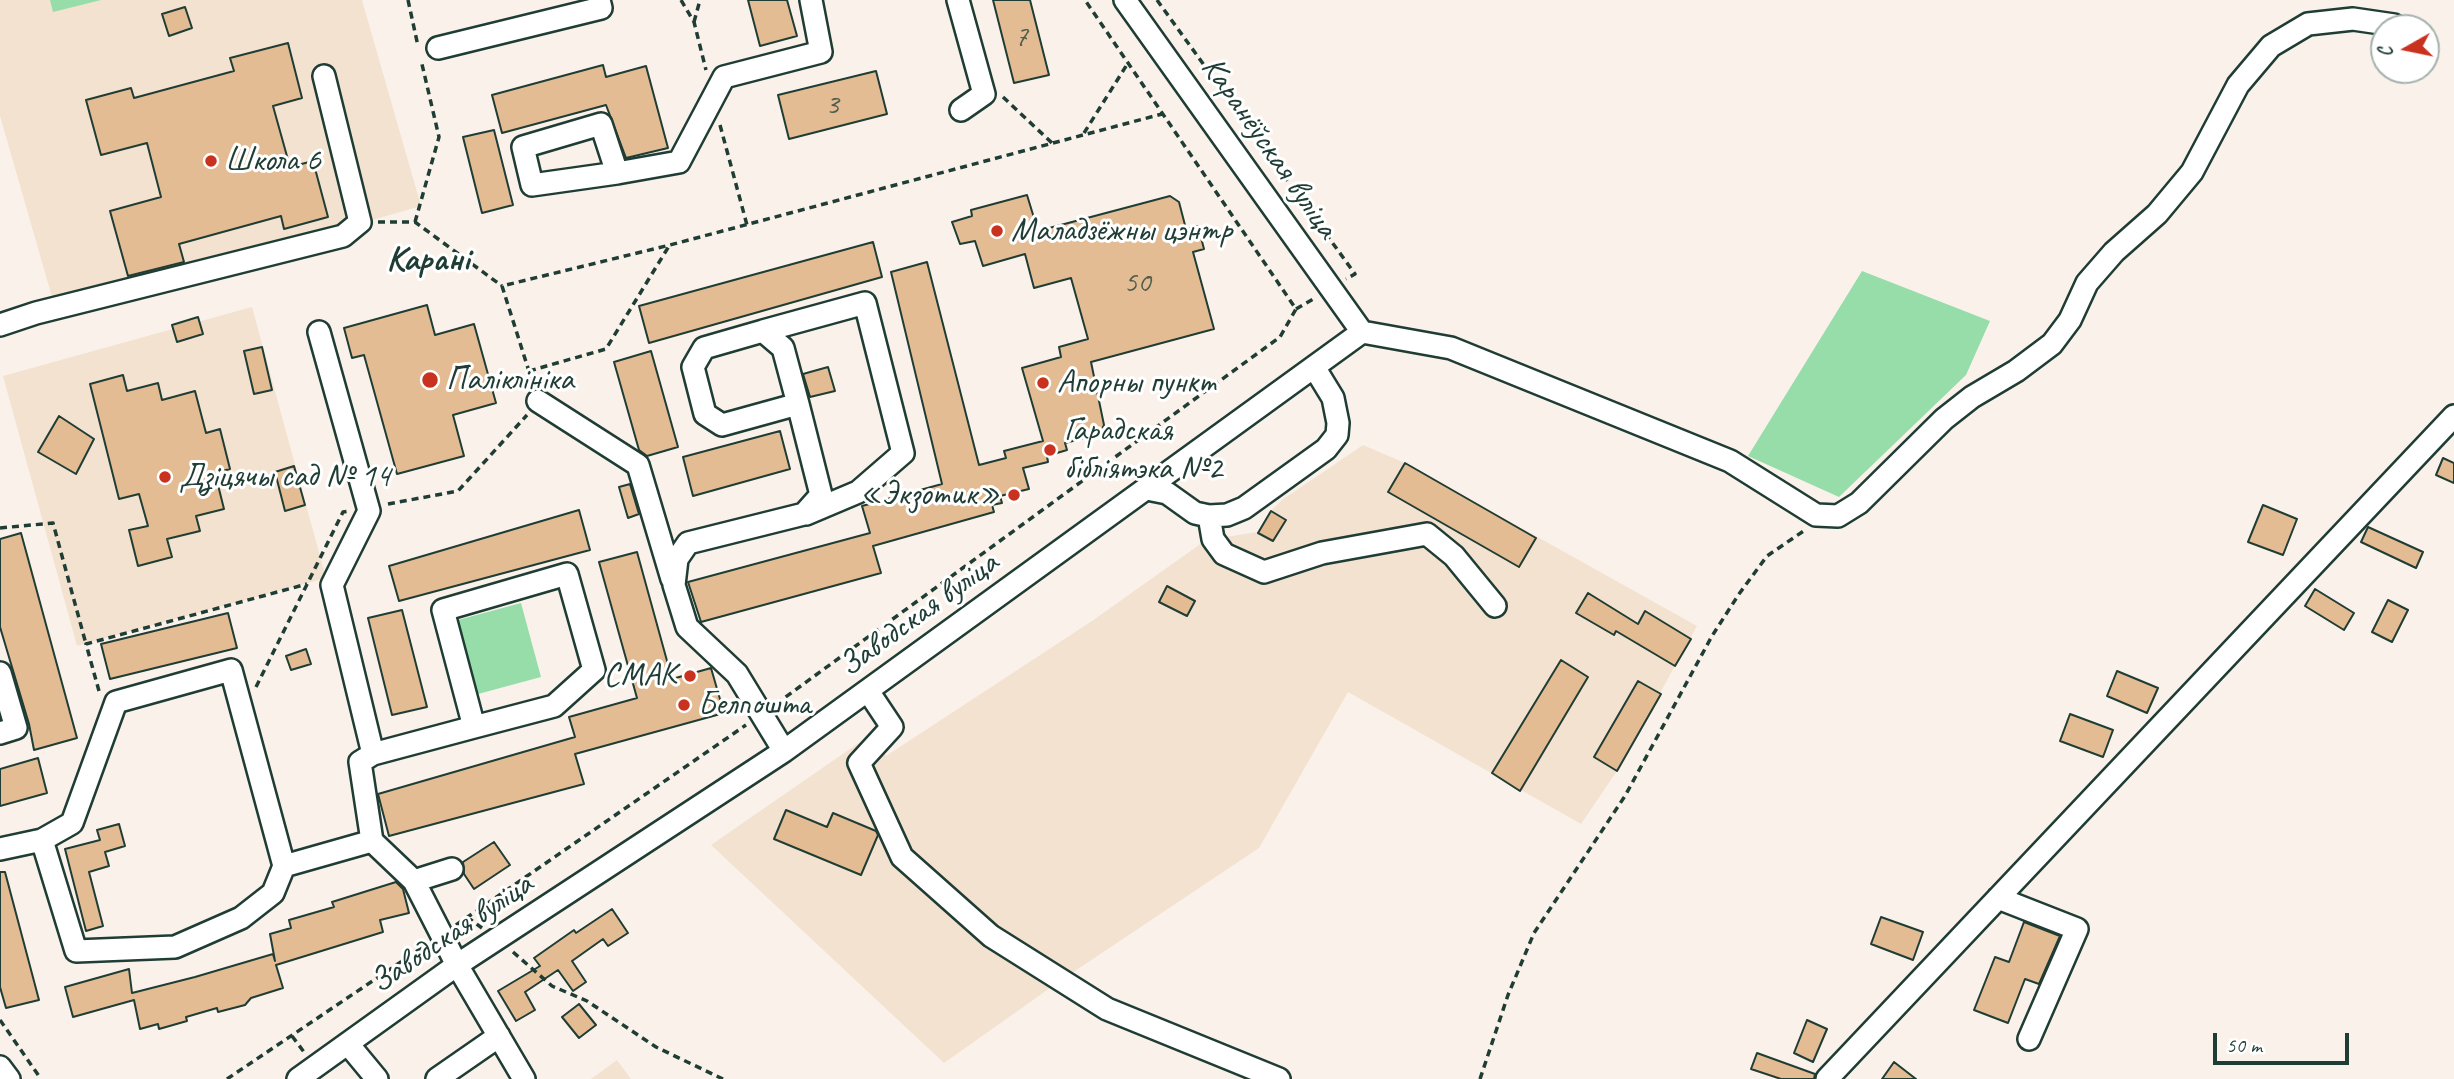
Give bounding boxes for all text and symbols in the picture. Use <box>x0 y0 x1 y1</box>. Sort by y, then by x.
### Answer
north arrow <box>2370 14 2440 84</box>
house number: 7 <box>1014 19 1028 55</box>
text: С <box>2374 45 2399 58</box>
street label: Каранёўская вуліца <box>1192 50 1346 246</box>
house number: 3 <box>825 87 839 123</box>
place label: Школа 6 <box>225 141 321 181</box>
marker: Школа 6 <box>203 153 219 169</box>
place label: Маладзёжны цэнтр <box>1011 211 1232 251</box>
marker: Маладзёжны цэнтр <box>989 223 1005 239</box>
district label: Карані <box>386 240 470 282</box>
house number: 50 <box>1124 265 1150 301</box>
place label: Паліклініка <box>446 360 574 400</box>
place label: Апорны пункт <box>1057 363 1215 403</box>
marker: Паліклініка <box>420 370 440 390</box>
marker: Апорны пункт <box>1035 375 1051 391</box>
place label: Гарадская бібліятэка №2 <box>1064 411 1222 489</box>
marker: Гарадская бібліятэка №2 <box>1042 442 1058 458</box>
place label: Дзіцячы сад № 14 <box>179 457 390 497</box>
marker: Дзіцячы сад № 14 <box>157 469 173 485</box>
place label: «Экзотик» <box>860 475 1000 515</box>
marker: «Экзотик» <box>1006 487 1022 503</box>
street label: Заводская вуліца <box>832 544 1006 686</box>
place label: СМАК <box>603 656 676 696</box>
marker: СМАК <box>682 668 698 684</box>
place label: Белпошта <box>698 685 810 725</box>
marker: Белпошта <box>676 697 692 713</box>
street label: Заводская вуліца <box>363 865 541 1003</box>
scale bar <box>2216 1020 2352 1064</box>
text: 50 m <box>2226 1032 2262 1058</box>

